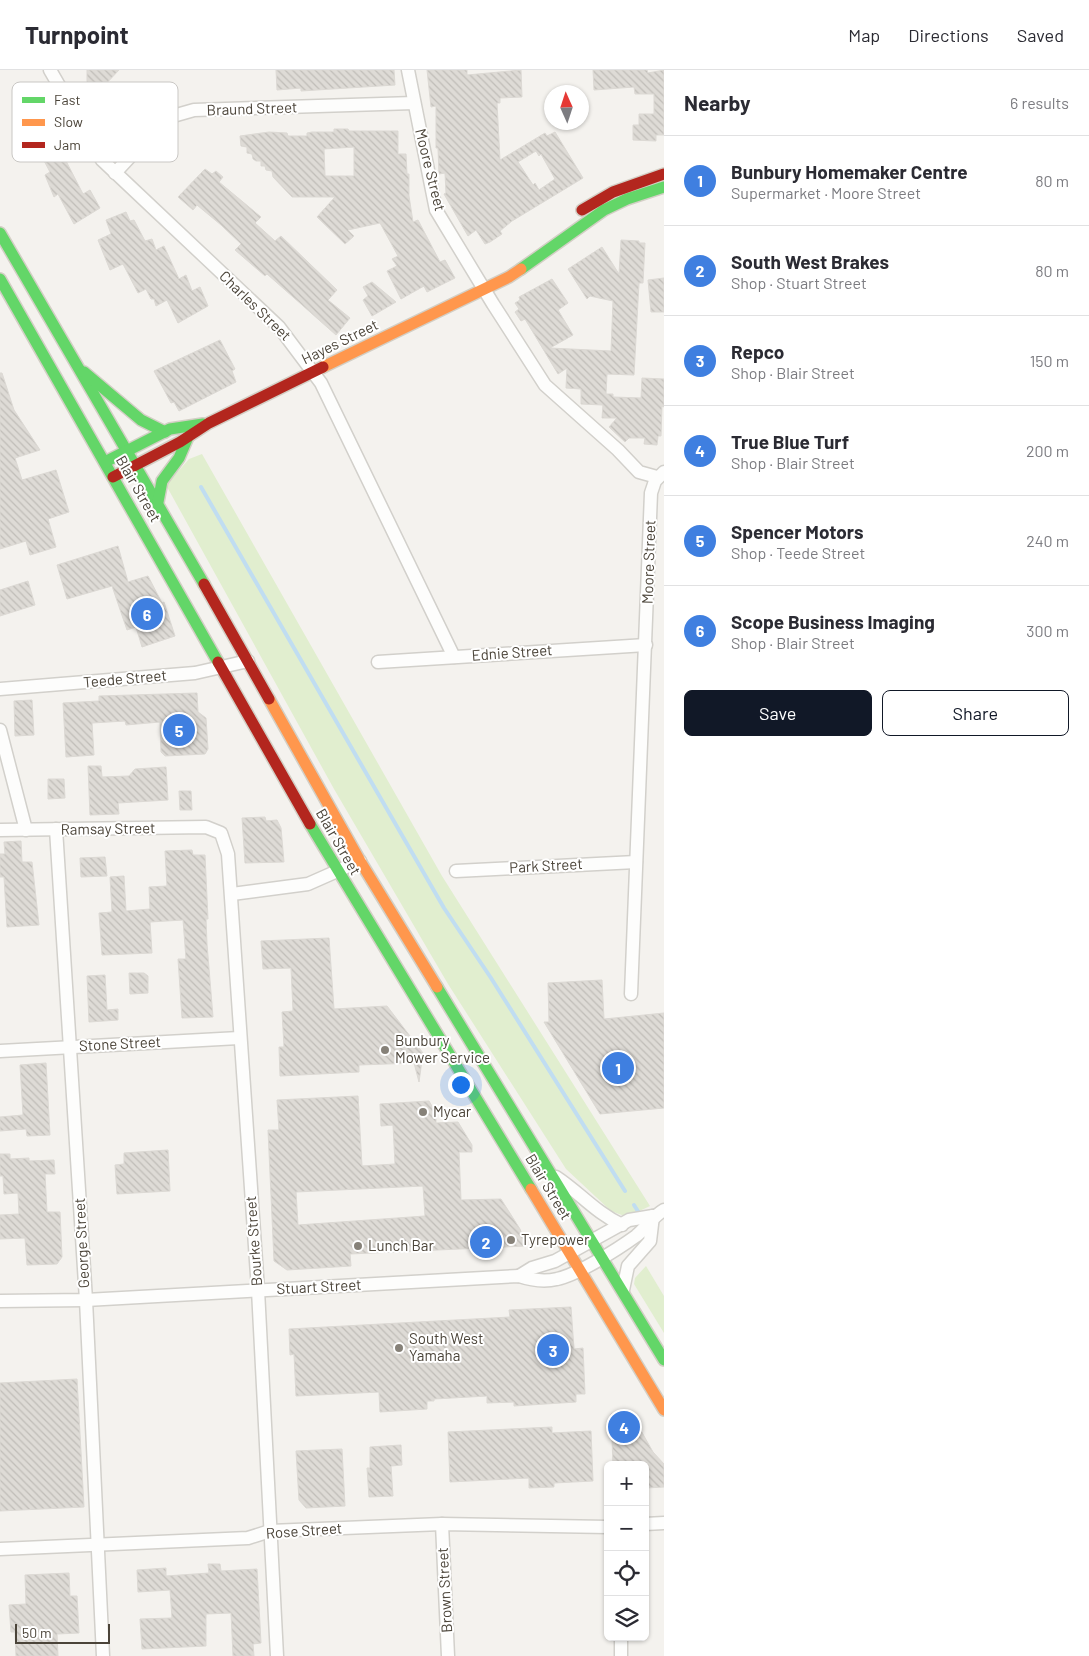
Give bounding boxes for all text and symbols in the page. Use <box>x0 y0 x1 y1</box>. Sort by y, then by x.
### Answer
text: Turnpoint <box>25 20 129 49</box>
text: Map <box>848 24 880 46</box>
text: Directions <box>908 24 989 46</box>
text: Saved <box>1017 24 1064 46</box>
legend <box>12 82 178 162</box>
north arrow <box>544 85 589 130</box>
text: Nearby <box>684 90 750 115</box>
text: Fast <box>54 91 80 108</box>
text: 6 results <box>1010 93 1069 112</box>
street label: Braund Street <box>206 97 298 119</box>
text: Slow <box>54 113 83 130</box>
street label: Moore Street <box>412 127 450 213</box>
text: Jam <box>54 136 81 153</box>
text: Bunbury Homemaker Centre <box>731 160 968 183</box>
text: 1 <box>697 171 703 190</box>
text: 80 m <box>1035 171 1069 190</box>
text: Supermarket · Moore Street <box>731 183 921 202</box>
text: South West Brakes <box>731 250 889 273</box>
text: 2 <box>696 261 704 280</box>
text: 80 m <box>1035 261 1069 280</box>
street label: Charles Street <box>216 267 295 344</box>
text: Shop · Stuart Street <box>731 273 867 292</box>
street label: Hayes Street <box>298 315 381 367</box>
text: Repco <box>731 340 784 363</box>
text: 3 <box>696 351 704 370</box>
text: 150 m <box>1030 351 1069 370</box>
text: Shop · Blair Street <box>731 363 855 382</box>
text: True Blue Turf <box>731 430 849 453</box>
text: 4 <box>695 441 705 460</box>
text: 200 m <box>1026 441 1069 460</box>
street label: Blair Street <box>113 452 165 525</box>
text: Shop · Blair Street <box>731 453 855 472</box>
street label: Moore Street <box>638 519 658 604</box>
text: Spencer Motors <box>731 520 864 543</box>
text: 5 <box>696 531 704 550</box>
text: 240 m <box>1026 531 1069 550</box>
text: Shop · Teede Street <box>731 543 865 562</box>
pin: 6 <box>131 595 163 633</box>
text: Scope Business Imaging <box>731 610 935 633</box>
text: 6 <box>696 621 704 640</box>
text: 300 m <box>1026 621 1069 640</box>
text: Shop · Blair Street <box>731 633 855 652</box>
street label: Ednie Street <box>471 640 553 664</box>
street label: Teede Street <box>82 665 167 691</box>
button: Save <box>684 690 872 736</box>
button: Share <box>882 690 1069 736</box>
pin: 5 <box>163 711 195 749</box>
street label: Blair Street <box>313 805 365 878</box>
street label: Ramsay Street <box>60 818 156 838</box>
street label: Park Street <box>509 854 583 876</box>
place label: Bunbury Mower Service <box>395 1031 490 1066</box>
street label: Stone Street <box>78 1032 161 1054</box>
marker: Bunbury Mower Service <box>379 1044 391 1056</box>
pin: 1 <box>602 1049 634 1087</box>
your location <box>448 1072 474 1098</box>
place label: Mycar <box>433 1102 472 1120</box>
marker: Mycar <box>417 1106 429 1118</box>
street label: Blair Street <box>522 1150 576 1223</box>
street label: Bourke Street <box>241 1195 265 1287</box>
street label: George Street <box>70 1197 92 1289</box>
pin: 2 <box>470 1223 502 1261</box>
place label: Tyrepower <box>521 1230 590 1248</box>
marker: Tyrepower <box>505 1234 517 1246</box>
place label: Lunch Bar <box>368 1236 434 1254</box>
marker: Lunch Bar <box>352 1240 364 1252</box>
street label: Stuart Street <box>276 1275 362 1297</box>
place label: South West Yamaha <box>409 1329 483 1364</box>
pin: 3 <box>537 1331 569 1369</box>
marker: South West Yamaha <box>393 1342 405 1354</box>
pin: 4 <box>608 1408 640 1446</box>
map controls <box>604 1461 649 1641</box>
button: + <box>604 1461 649 1506</box>
button: − <box>604 1506 649 1551</box>
street label: Rose Street <box>265 1518 343 1542</box>
street label: Brown Street <box>433 1547 455 1633</box>
button: locate <box>604 1551 649 1596</box>
button: layers <box>604 1596 649 1641</box>
scale bar <box>15 1621 110 1644</box>
text: 50 m <box>22 1624 51 1641</box>

